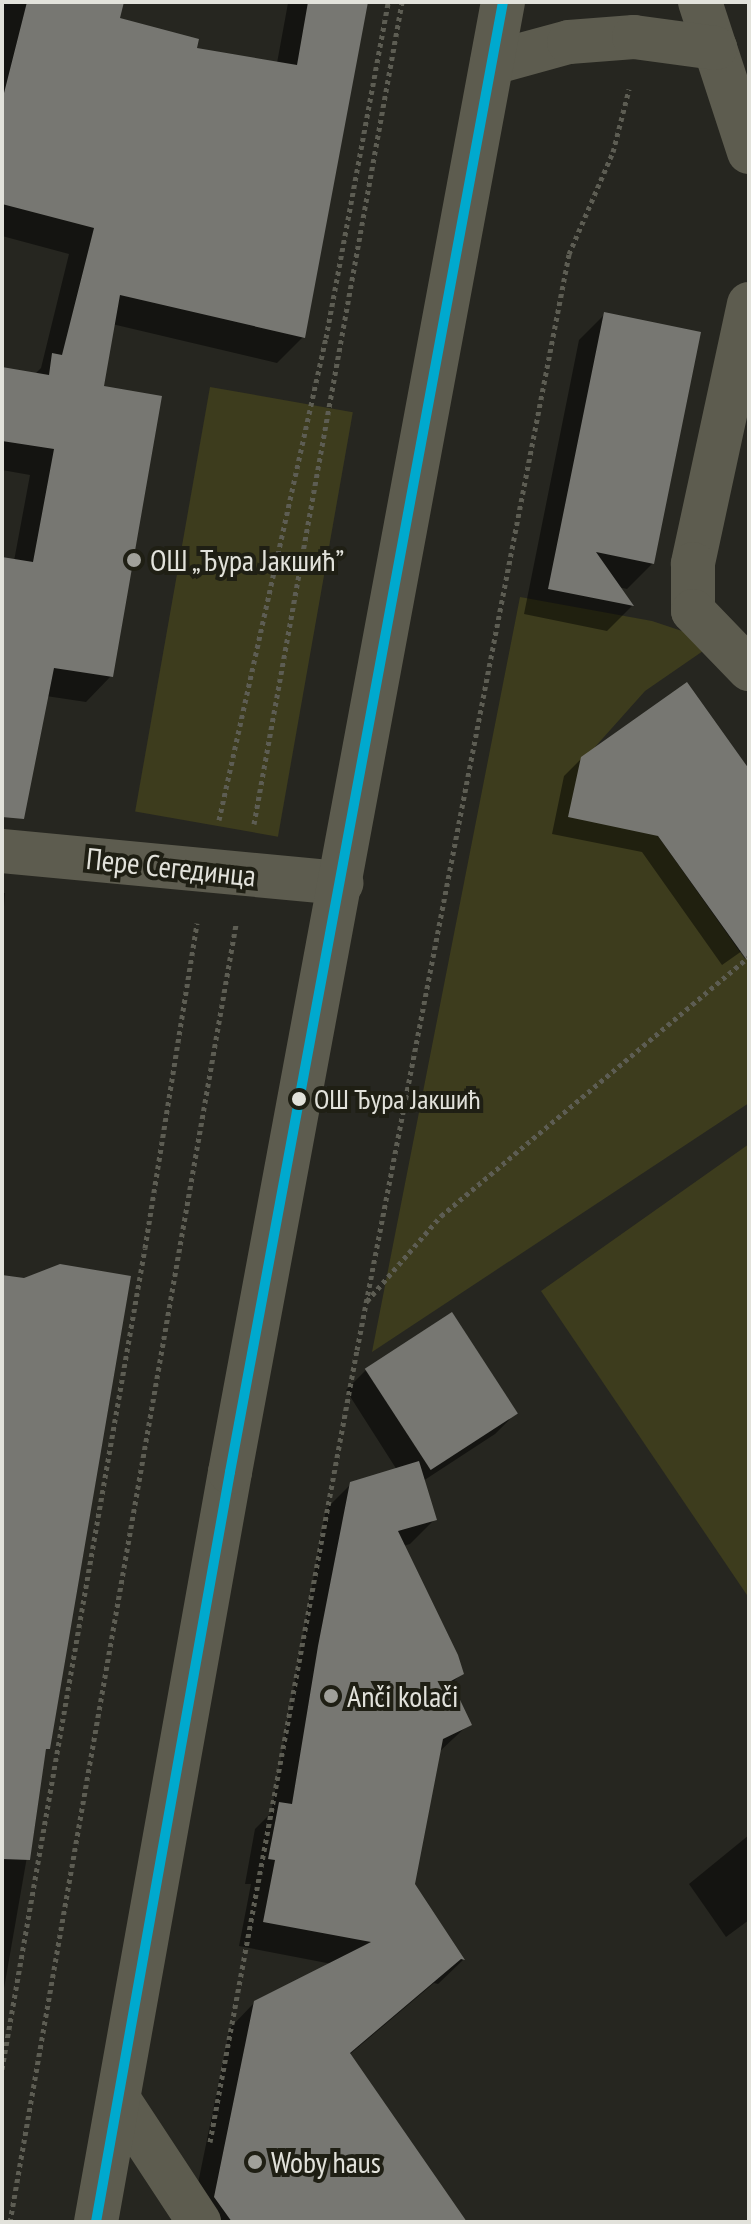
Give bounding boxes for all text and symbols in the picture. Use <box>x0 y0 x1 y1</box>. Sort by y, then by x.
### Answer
place label: ОШ „Ђура Јакшић” <box>150 542 346 578</box>
marker: ОШ „Ђура Јакшић” <box>125 551 143 569</box>
street label: Пере Сегединца <box>84 840 258 894</box>
place label: ОШ Ђура Јакшић <box>314 1082 481 1116</box>
marker: ОШ Ђура Јакшић <box>291 1091 307 1107</box>
place label: Anči kolači <box>347 1678 458 1714</box>
marker: Anči kolači <box>322 1687 340 1705</box>
place label: Woby haus <box>271 2144 382 2180</box>
marker: Woby haus <box>246 2153 264 2171</box>

